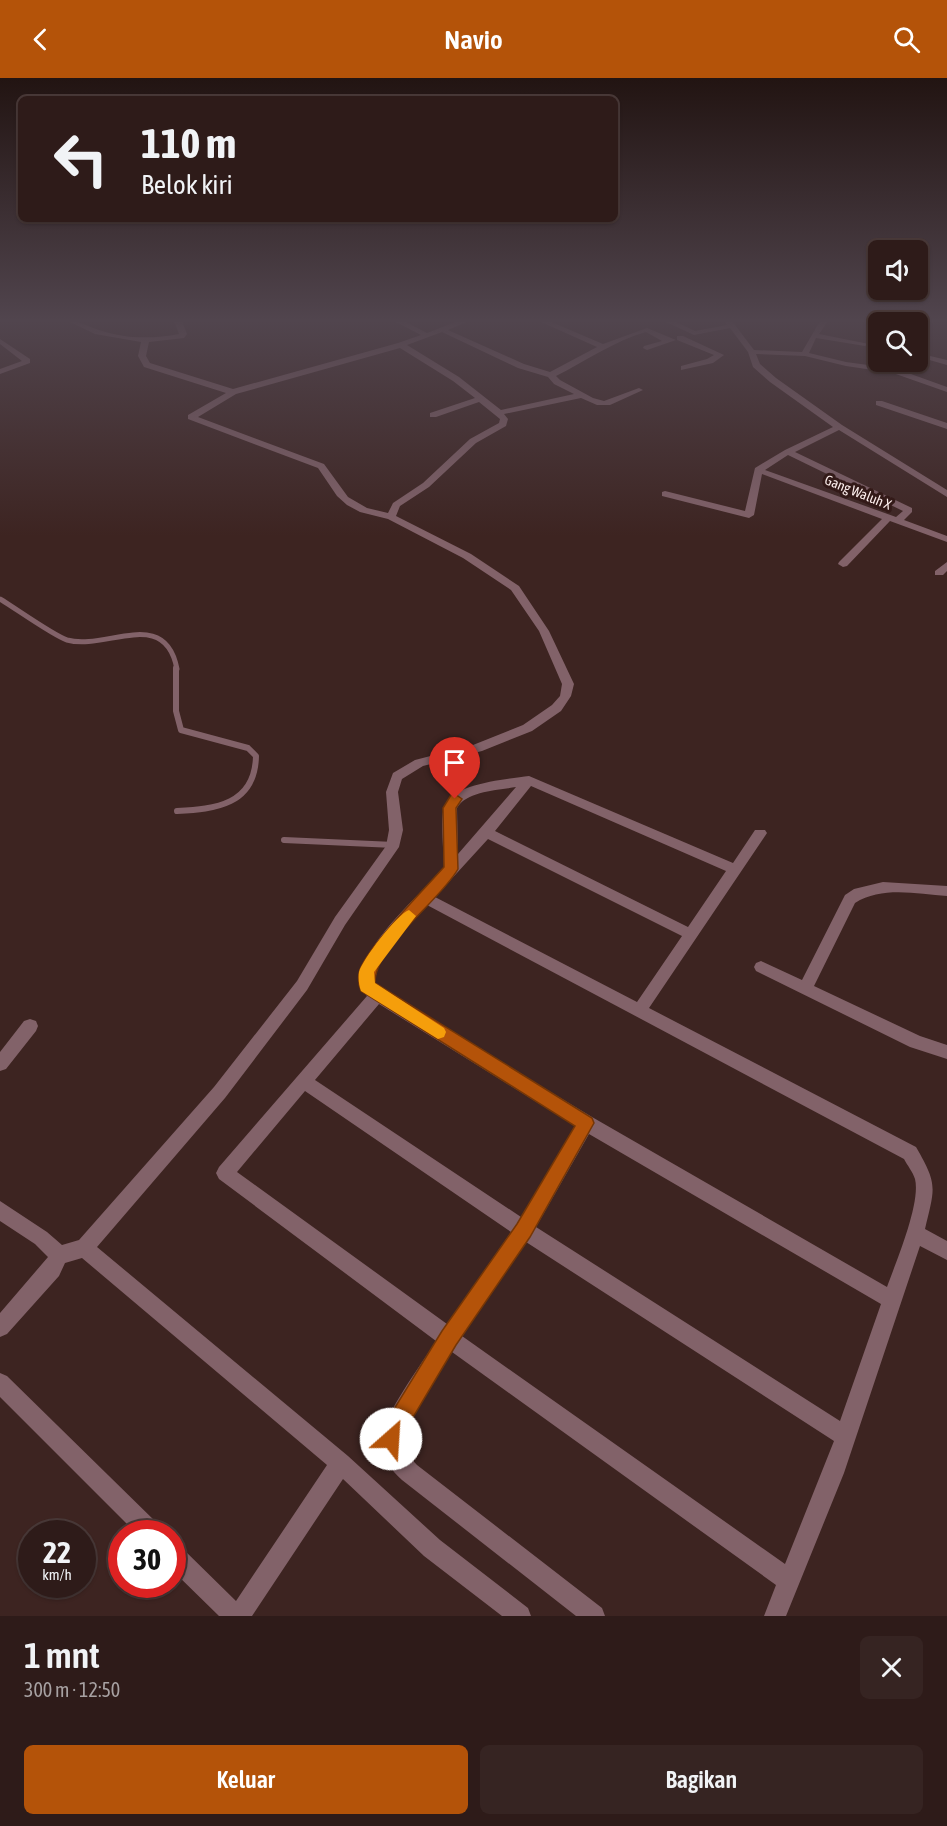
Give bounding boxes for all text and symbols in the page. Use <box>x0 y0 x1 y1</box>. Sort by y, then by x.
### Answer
icon: back <box>24 23 57 56</box>
icon: search <box>890 23 923 56</box>
text: Navio <box>444 24 503 55</box>
text: 110 m <box>141 119 236 167</box>
icon: left <box>42 120 120 198</box>
text: Belok kiri <box>141 169 233 200</box>
map controls <box>868 240 928 372</box>
button: sound <box>868 240 928 300</box>
button: search <box>868 312 928 372</box>
street label: Gang Waluh X <box>822 471 894 513</box>
pin <box>429 737 480 799</box>
icon: arrive <box>438 746 471 779</box>
position arrow <box>359 1407 423 1471</box>
speed limit sign: 30 <box>108 1520 186 1598</box>
text: 22 <box>43 1535 71 1569</box>
text: km/h <box>42 1566 72 1583</box>
text: 1 mnt <box>24 1634 100 1676</box>
button: close <box>860 1636 923 1699</box>
text: 300 m · 12:50 <box>24 1678 120 1701</box>
button: Keluar <box>24 1745 468 1814</box>
button: Bagikan <box>480 1745 923 1814</box>

